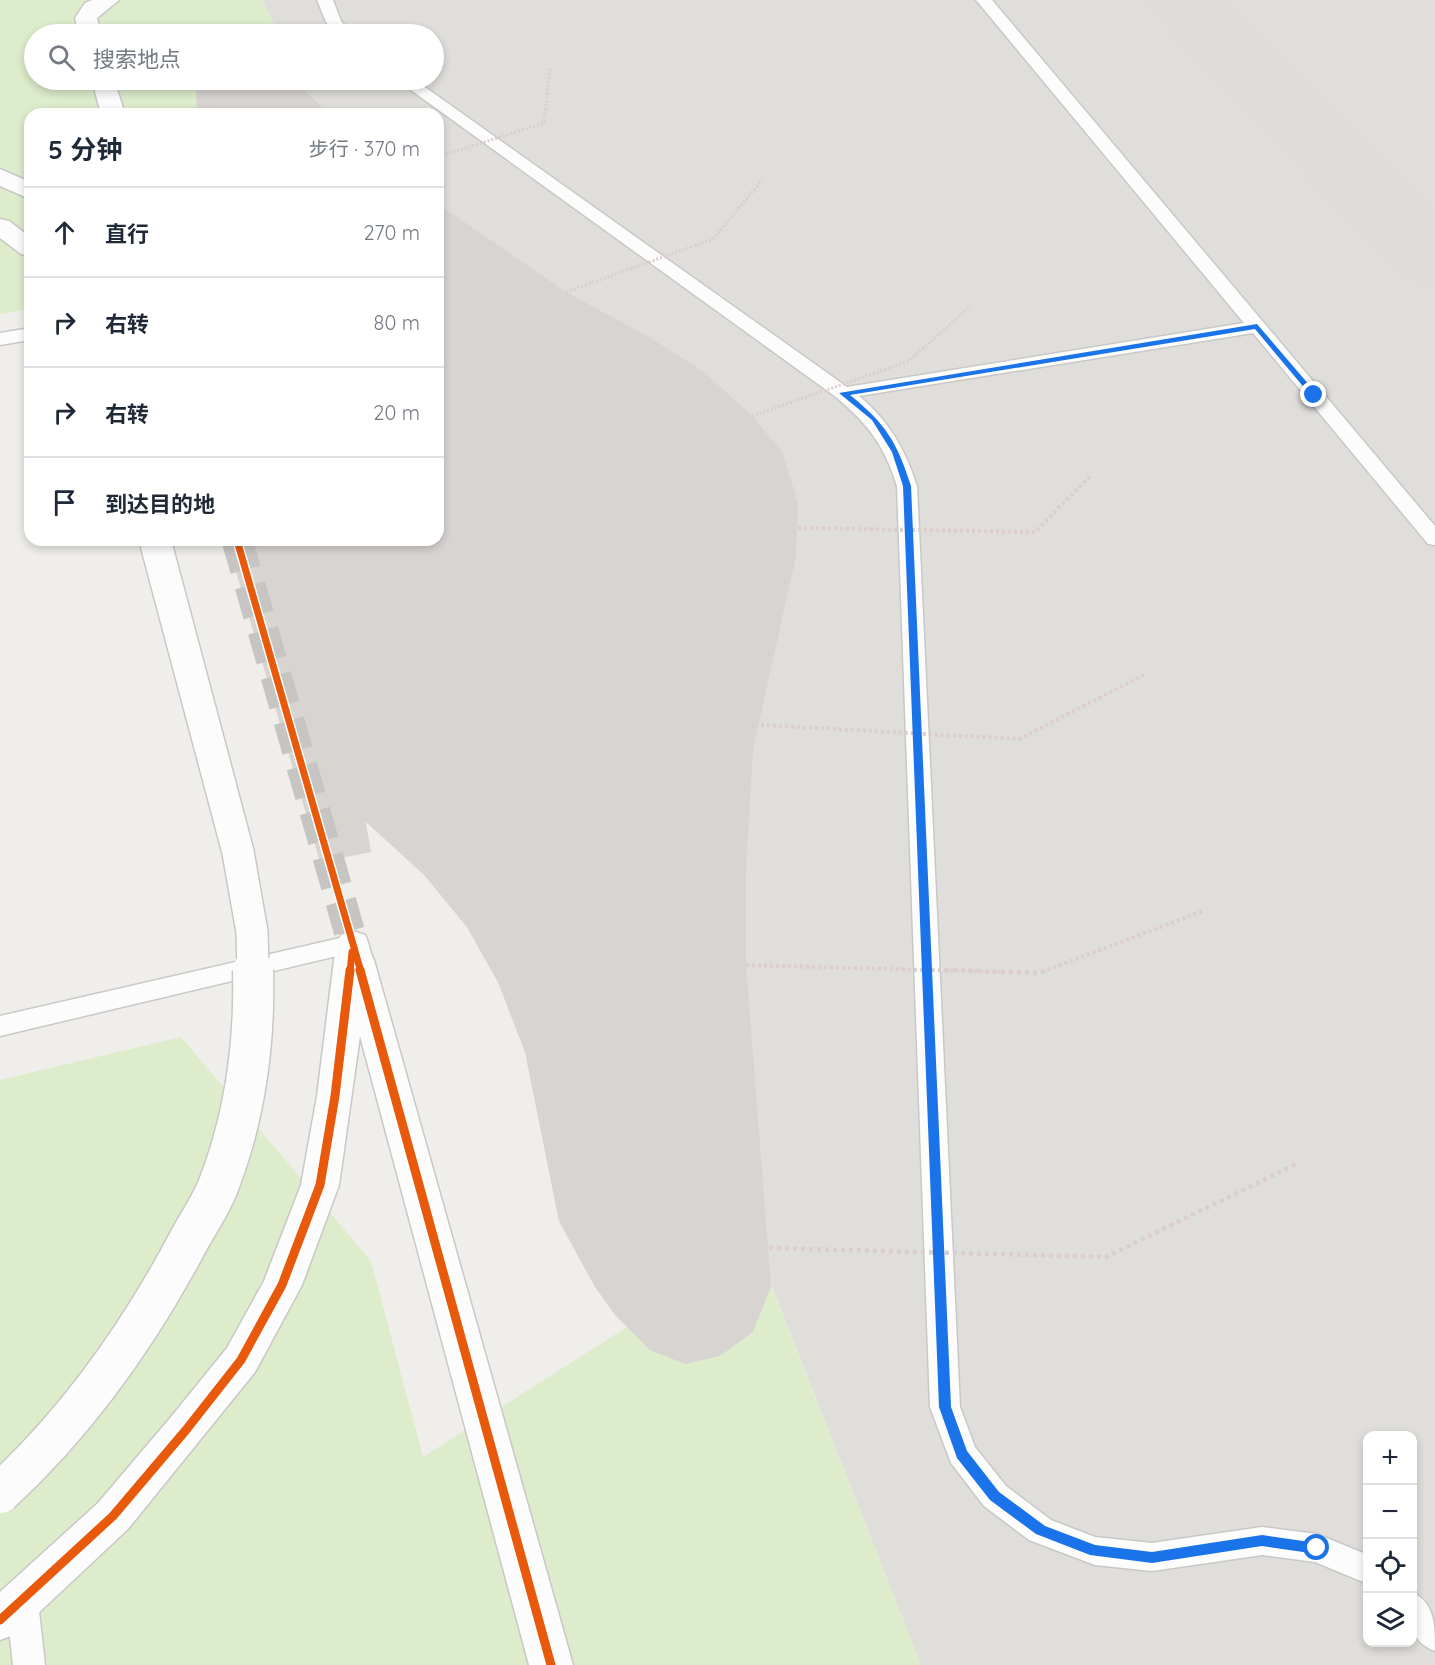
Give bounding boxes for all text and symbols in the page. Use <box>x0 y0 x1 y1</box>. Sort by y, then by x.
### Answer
search box <box>24 24 444 90</box>
icon: search <box>45 41 78 74</box>
text: 搜索地点 <box>93 45 181 73</box>
text: 5 分钟 <box>48 133 122 166</box>
text: 步行 · 370 m <box>309 136 420 161</box>
icon: ahead <box>48 216 81 249</box>
text: 直行 <box>105 220 149 248</box>
text: 270 m <box>363 220 420 245</box>
icon: right <box>48 306 81 339</box>
text: 右转 <box>105 310 149 338</box>
text: 80 m <box>374 310 420 335</box>
route end <box>1300 381 1326 407</box>
icon: right <box>48 396 81 429</box>
text: 右转 <box>105 400 149 428</box>
text: 20 m <box>373 400 420 425</box>
icon: arrive <box>48 486 81 519</box>
text: 到达目的地 <box>105 490 215 518</box>
map controls <box>1363 1431 1417 1647</box>
button: + <box>1363 1431 1417 1485</box>
button: − <box>1363 1485 1417 1539</box>
route start <box>1303 1534 1329 1560</box>
button: locate <box>1363 1539 1417 1593</box>
button: layers <box>1363 1593 1417 1647</box>

